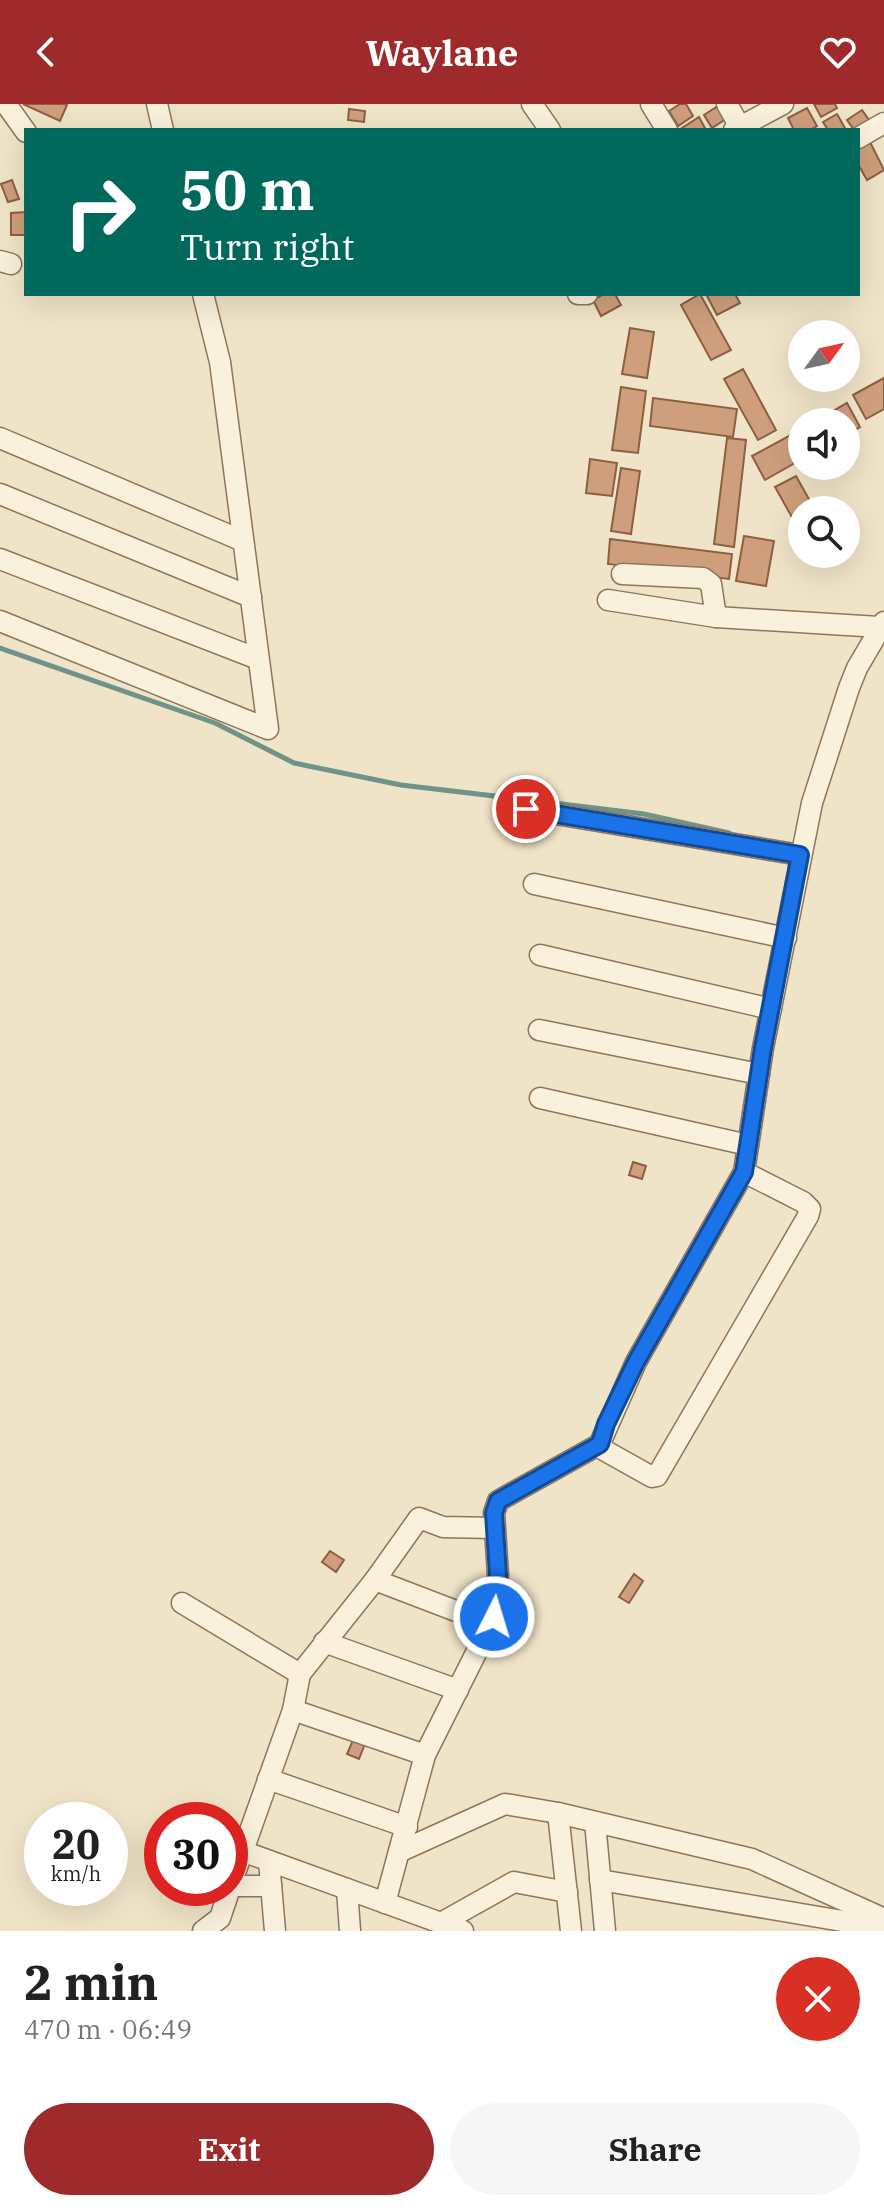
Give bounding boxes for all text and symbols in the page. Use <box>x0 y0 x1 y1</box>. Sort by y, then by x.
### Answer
text: Waylane <box>366 29 518 76</box>
icon: back <box>24 30 68 74</box>
icon: heart <box>816 30 860 74</box>
text: 50 m <box>180 153 315 225</box>
icon: right <box>48 160 152 264</box>
text: Turn right <box>180 223 354 270</box>
north arrow <box>788 320 860 392</box>
map controls <box>788 320 860 568</box>
button: sound <box>788 408 860 480</box>
button: search <box>788 496 860 568</box>
pin <box>492 775 560 843</box>
icon: arrive <box>504 787 548 831</box>
position arrow <box>452 1575 536 1659</box>
speed limit sign: 30 <box>144 1802 248 1906</box>
text: 20 <box>52 1818 100 1870</box>
text: km/h <box>51 1860 101 1887</box>
text: 2 min <box>24 1951 158 2013</box>
button: close <box>776 1957 860 2041</box>
text: 470 m · 06:49 <box>24 2012 192 2046</box>
button: Exit <box>24 2103 434 2195</box>
button: Share <box>450 2103 860 2195</box>

